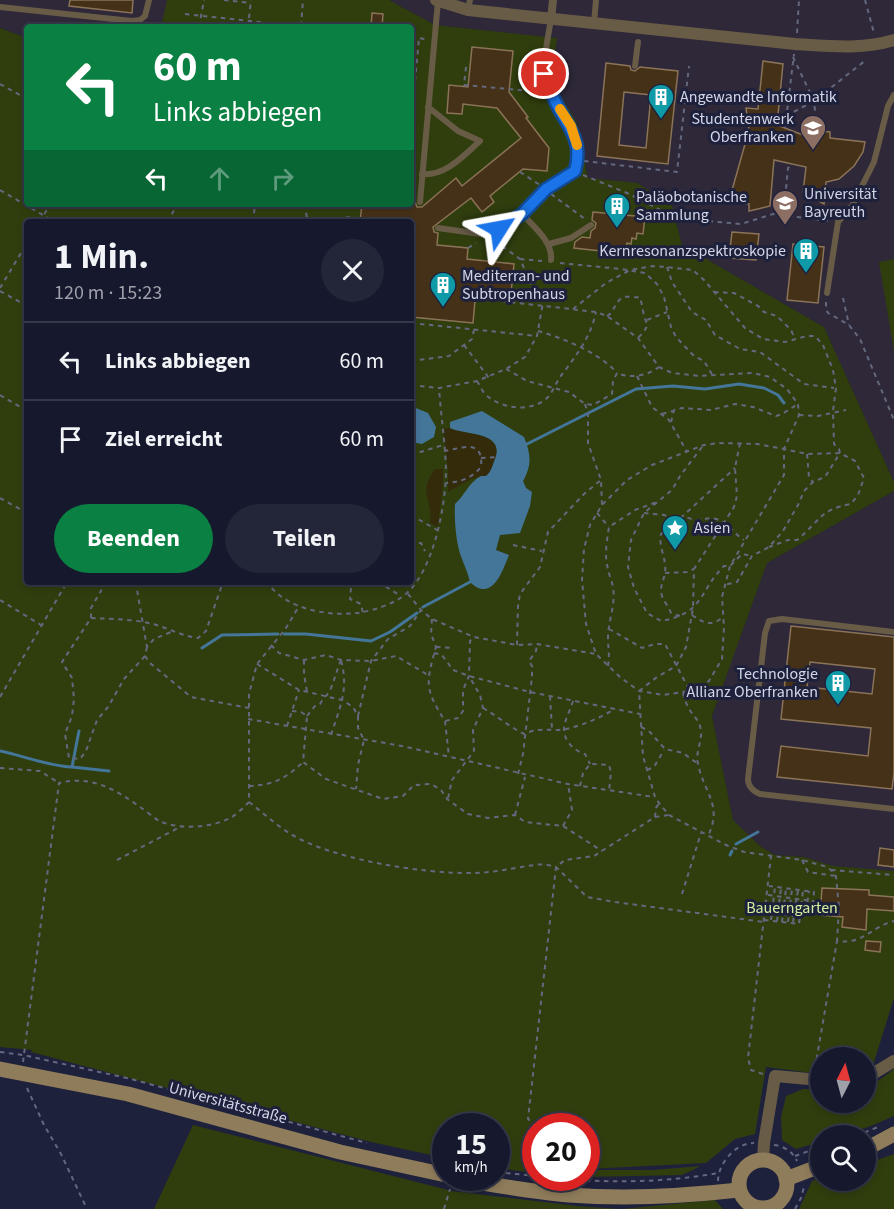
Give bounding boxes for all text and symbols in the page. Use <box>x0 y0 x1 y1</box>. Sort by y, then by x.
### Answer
text: 60 m <box>153 37 242 97</box>
icon: left <box>54 48 132 126</box>
pin <box>518 48 569 99</box>
icon: arrive <box>527 57 560 90</box>
building icon: Angewandte Informatik <box>646 82 676 120</box>
place label: Angewandte Informatik <box>680 86 837 108</box>
text: Links abbiegen <box>153 93 322 132</box>
place label: Studentenwerk Oberfranken <box>691 108 794 148</box>
school or university icon: Studentenwerk Oberfranken <box>798 113 828 151</box>
icon: left <box>140 162 173 195</box>
icon: ahead <box>203 162 236 195</box>
icon: right <box>266 162 299 195</box>
place label: Universität Bayreuth <box>804 183 877 223</box>
place label: Paläobotanische Sammlung <box>636 186 747 226</box>
school or university icon: Universität Bayreuth <box>770 188 800 226</box>
building icon: Paläobotanische Sammlung <box>602 191 632 229</box>
position arrow <box>467 197 531 261</box>
text: 1 Min. <box>54 231 149 282</box>
building icon: Kernresonanzspektroskopie <box>791 236 821 274</box>
button: close <box>321 239 384 302</box>
place label: Kernresonanzspektroskopie <box>599 240 786 262</box>
place label: Mediterran- und Subtropenhaus <box>462 265 570 305</box>
building icon: Mediterran- und Subtropenhaus <box>428 270 458 308</box>
text: 120 m · 15:23 <box>54 279 162 307</box>
icon: left <box>54 345 87 378</box>
text: Links abbiegen <box>105 345 251 377</box>
text: 60 m <box>339 345 384 377</box>
icon: arrive <box>54 423 87 456</box>
text: Ziel erreicht <box>105 423 223 455</box>
text: 60 m <box>339 423 384 455</box>
button: Beenden <box>54 504 213 573</box>
button: Teilen <box>225 504 384 573</box>
place icon: Asien <box>660 513 690 551</box>
place label: Asien <box>694 517 730 539</box>
place label: Technologie Allianz Oberfranken <box>686 663 818 703</box>
building icon: Technologie Allianz Oberfranken <box>823 668 853 706</box>
park label: Bauerngarten <box>746 897 838 919</box>
north arrow <box>810 1047 876 1113</box>
map controls <box>810 1047 876 1191</box>
street label: Universitätsstraße <box>166 1077 290 1129</box>
speed limit sign: 20 <box>522 1113 600 1191</box>
text: 15 <box>455 1123 487 1166</box>
button: search <box>810 1125 876 1191</box>
text: km/h <box>454 1157 488 1178</box>

